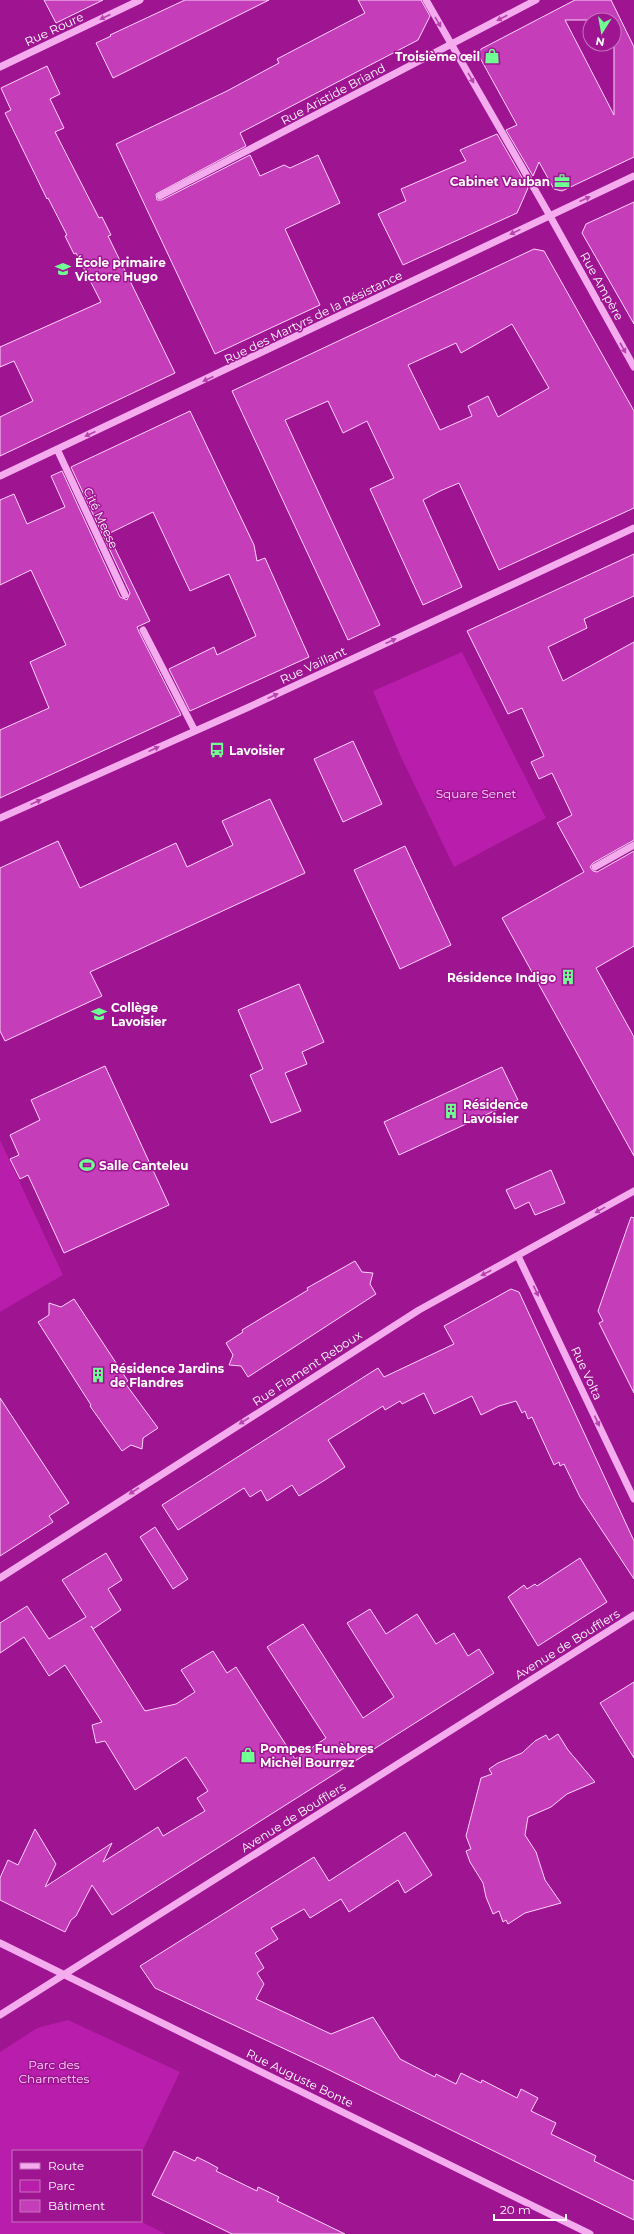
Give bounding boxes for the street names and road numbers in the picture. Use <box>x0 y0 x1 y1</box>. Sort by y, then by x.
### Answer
street label: Rue Roure <box>22 9 86 49</box>
street label: Rue Aristide Briand <box>278 60 388 128</box>
street label: Rue Ampère <box>577 249 627 323</box>
street label: Rue des Martyrs de la Résistance <box>221 267 405 367</box>
street label: Cité Meese <box>80 485 122 551</box>
street label: Rue Vaillant <box>277 643 349 687</box>
street label: Rue Flament Reboux <box>250 1327 365 1409</box>
street label: Rue Volta <box>568 1344 606 1402</box>
street label: Avenue de Boufflers <box>512 1606 622 1682</box>
street label: Avenue de Boufflers <box>238 1779 348 1855</box>
street label: Rue Auguste Bonte <box>244 2046 356 2110</box>

